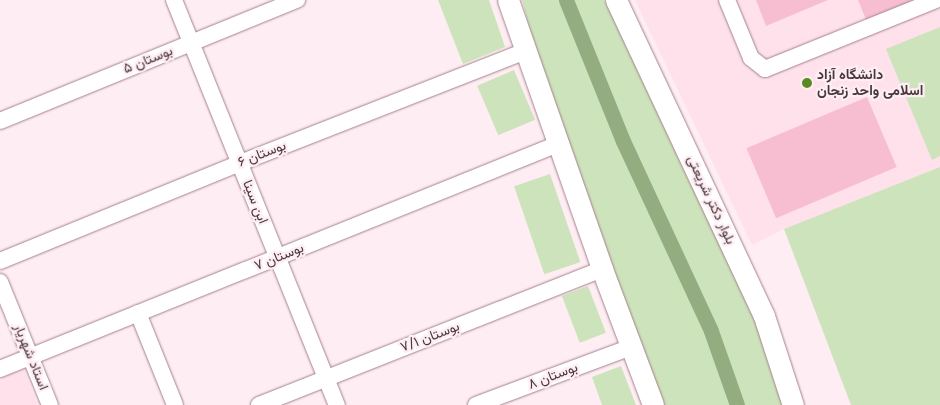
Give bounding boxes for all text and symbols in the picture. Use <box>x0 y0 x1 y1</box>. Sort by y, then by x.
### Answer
street label: بوستان ۵ <box>121 43 175 77</box>
place label: دانشگاه آزاد اسلامی واحد زنجان <box>817 67 923 100</box>
marker: دانشگاه آزاد اسلامی واحد زنجان <box>801 77 813 89</box>
street label: بوستان ۶ <box>235 137 289 171</box>
street label: بلوار دکتر شریعتی <box>683 153 739 247</box>
street label: ابن سینا <box>239 178 271 226</box>
street label: بوستان ۷ <box>252 240 306 274</box>
street label: بوستان ۷/۱ <box>398 318 462 356</box>
street label: استاد شهریار <box>10 321 52 393</box>
street label: بوستان ۸ <box>526 359 580 393</box>

